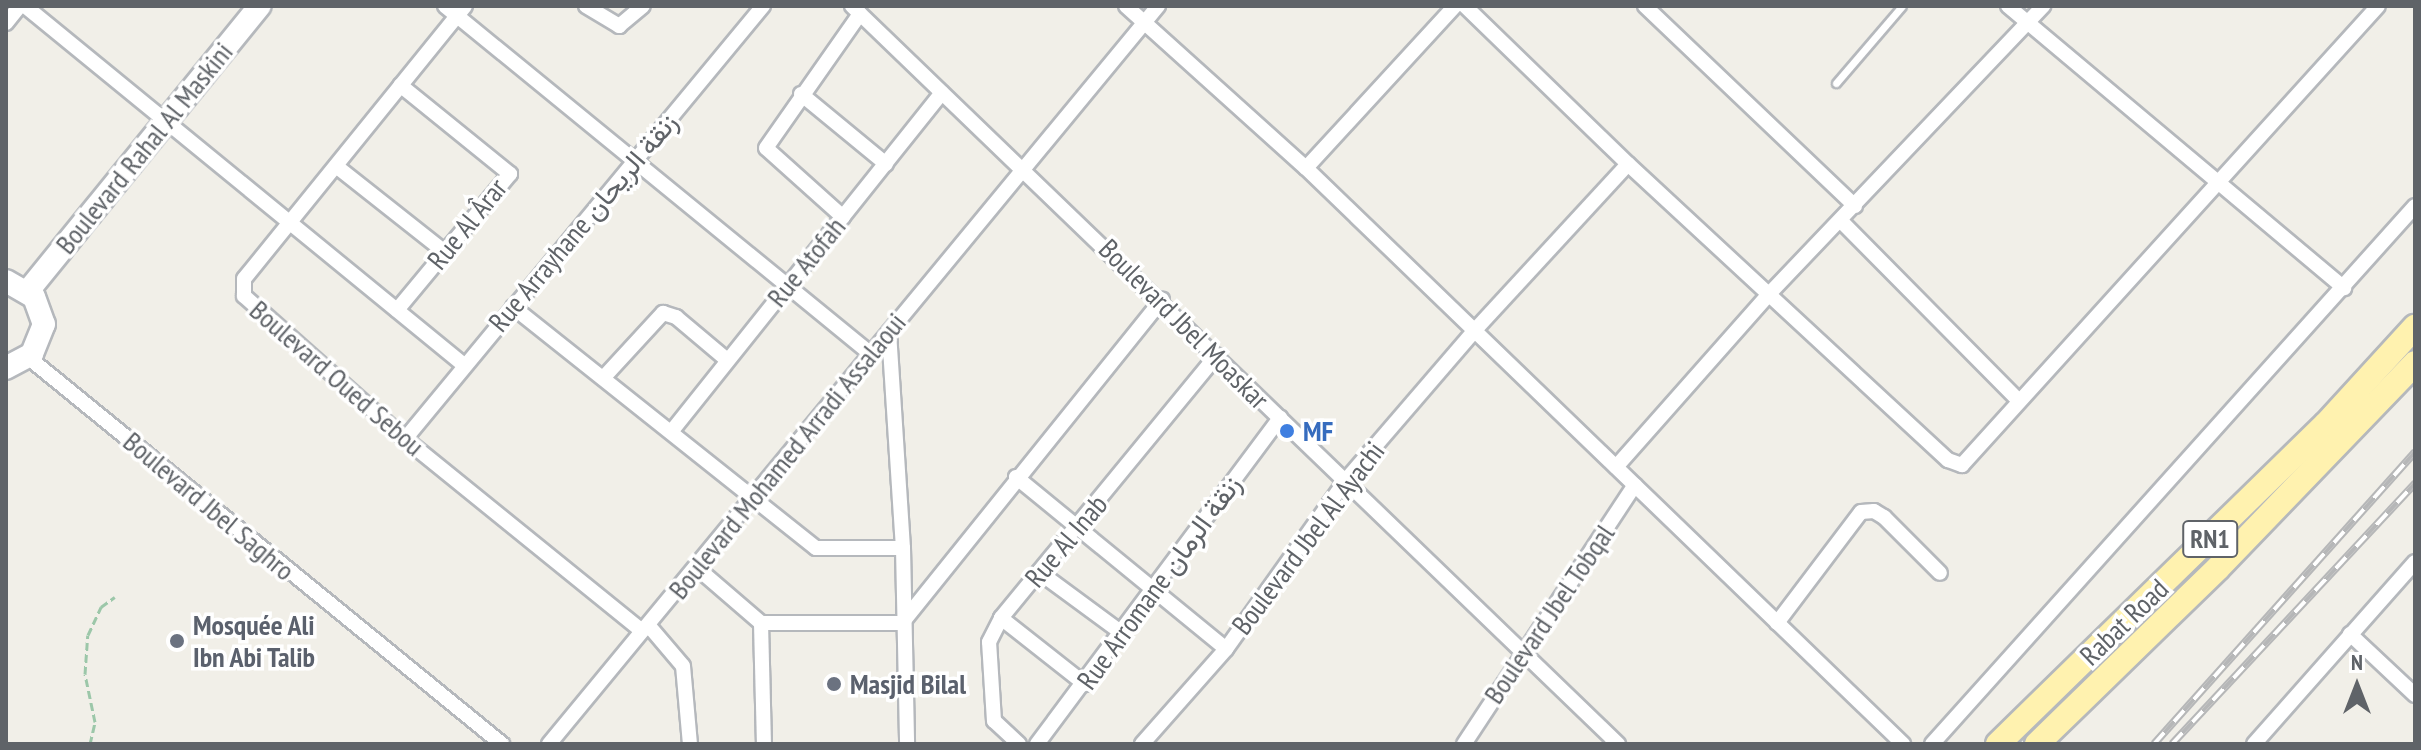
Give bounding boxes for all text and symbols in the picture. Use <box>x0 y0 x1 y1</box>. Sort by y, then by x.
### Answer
street label: Boulevard Rahal Al Maskini <box>48 35 240 261</box>
street label: Rue Arrayhane زنقة الريحان <box>481 105 685 339</box>
street label: Rue Al Ârar <box>420 171 514 277</box>
street label: Rue Atofah <box>760 210 852 314</box>
street label: Boulevard Jbel Moaskar <box>1092 232 1276 416</box>
street label: Boulevard Oued Sebou <box>243 293 431 463</box>
street label: Boulevard Mohamed Arradi Assalaoui <box>661 306 913 606</box>
place label: MF <box>1303 414 1333 448</box>
marker: MF <box>1278 422 1296 440</box>
street label: Boulevard Jbel Saghro <box>117 425 301 587</box>
street label: Boulevard Jbel Al Ayachi <box>1224 434 1392 642</box>
street label: Rue Arromane زنقة الرمان <box>1070 468 1248 696</box>
street label: Rue Al Inab <box>1017 488 1115 594</box>
road number: RN1 <box>2182 517 2238 561</box>
street label: Boulevard Jbel Tobqal <box>1477 518 1621 710</box>
street label: Rabat Road <box>2073 572 2175 672</box>
place label: Mosquée Ali Ibn Abi Talib <box>193 608 317 674</box>
marker: Mosquée Ali Ibn Abi Talib <box>168 632 186 650</box>
north arrow <box>2317 646 2397 726</box>
text: N <box>2351 648 2363 676</box>
place label: Masjid Bilal <box>850 667 966 701</box>
marker: Masjid Bilal <box>825 675 843 693</box>

